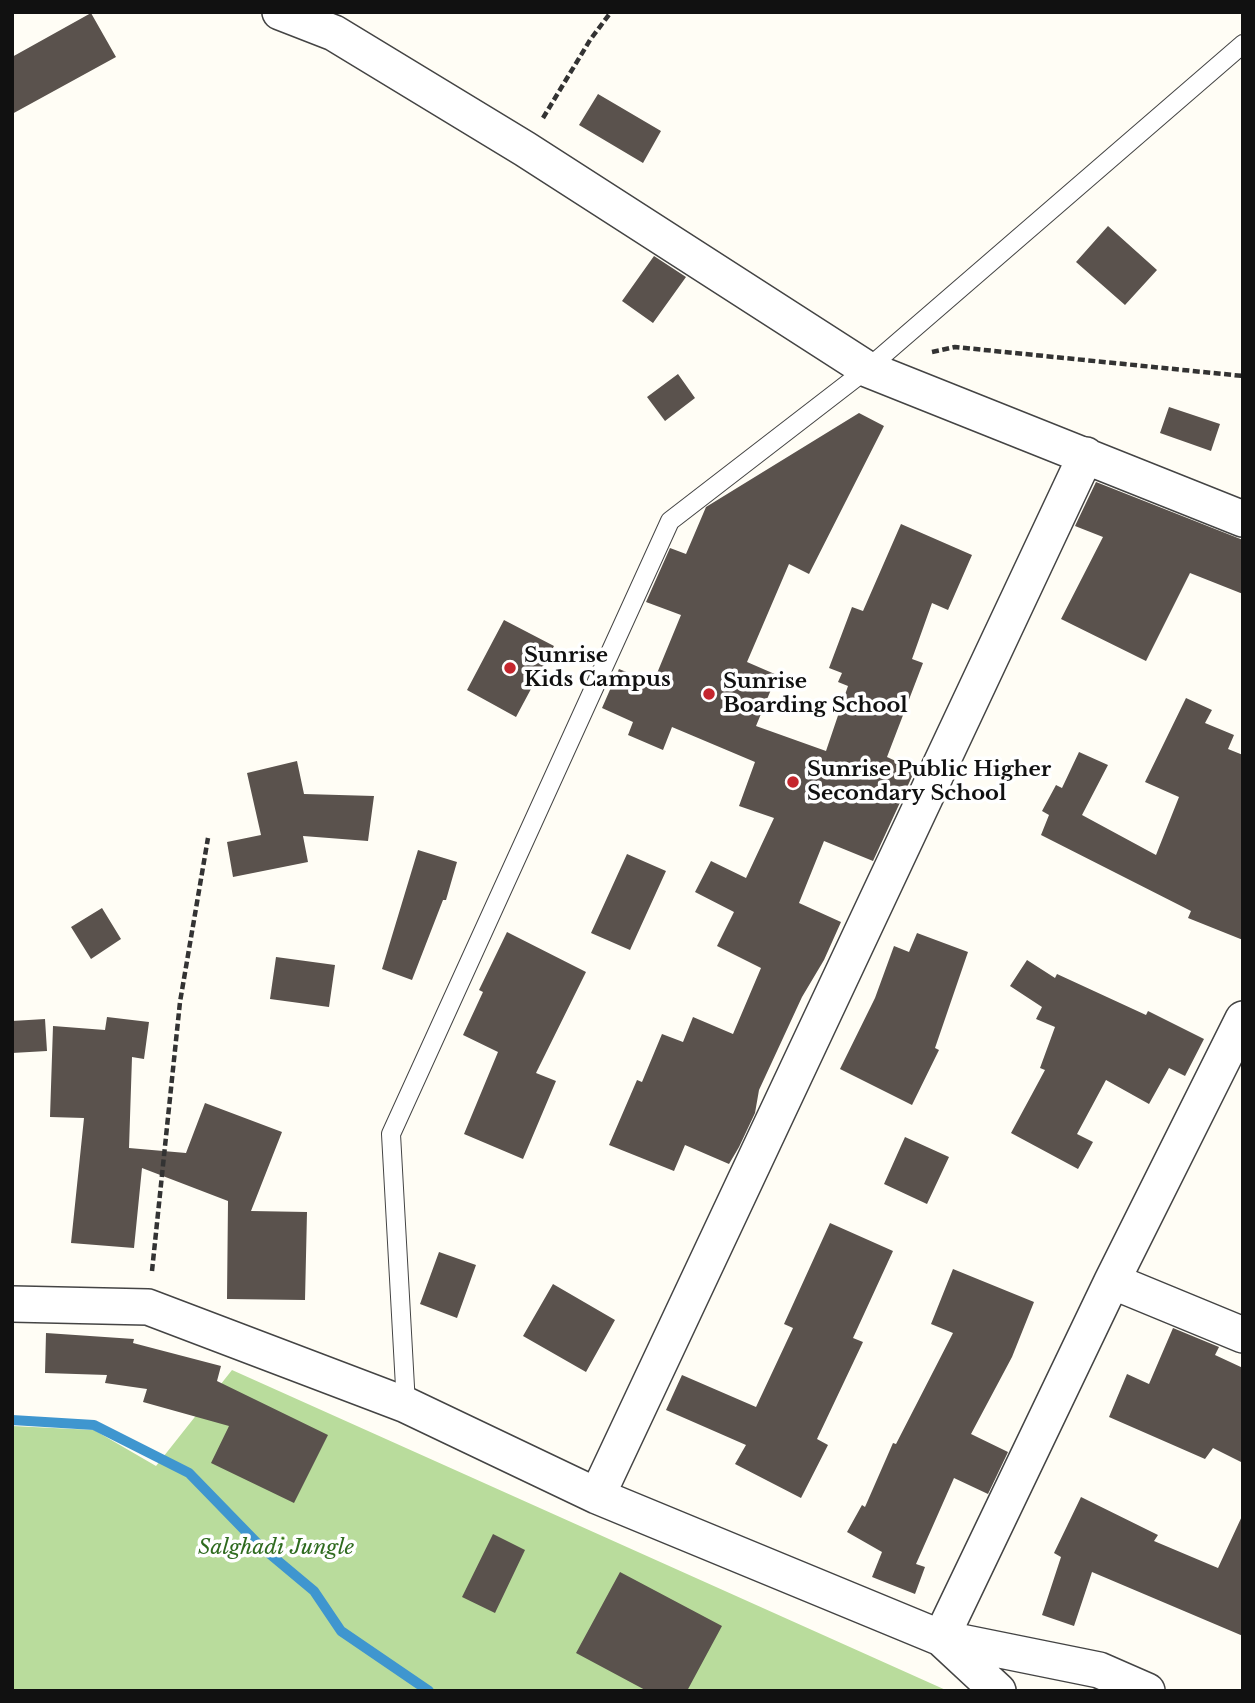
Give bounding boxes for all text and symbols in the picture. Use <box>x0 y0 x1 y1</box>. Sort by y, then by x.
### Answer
place label: Sunrise Kids Campus <box>524 643 671 693</box>
marker: Sunrise Kids Campus <box>502 660 518 676</box>
place label: Sunrise Boarding School <box>723 669 908 719</box>
marker: Sunrise Boarding School <box>701 686 717 702</box>
place label: Sunrise Public Higher Secondary School <box>807 757 1051 807</box>
marker: Sunrise Public Higher Secondary School <box>785 774 801 790</box>
park label: Salghadi Jungle <box>198 1535 354 1561</box>

